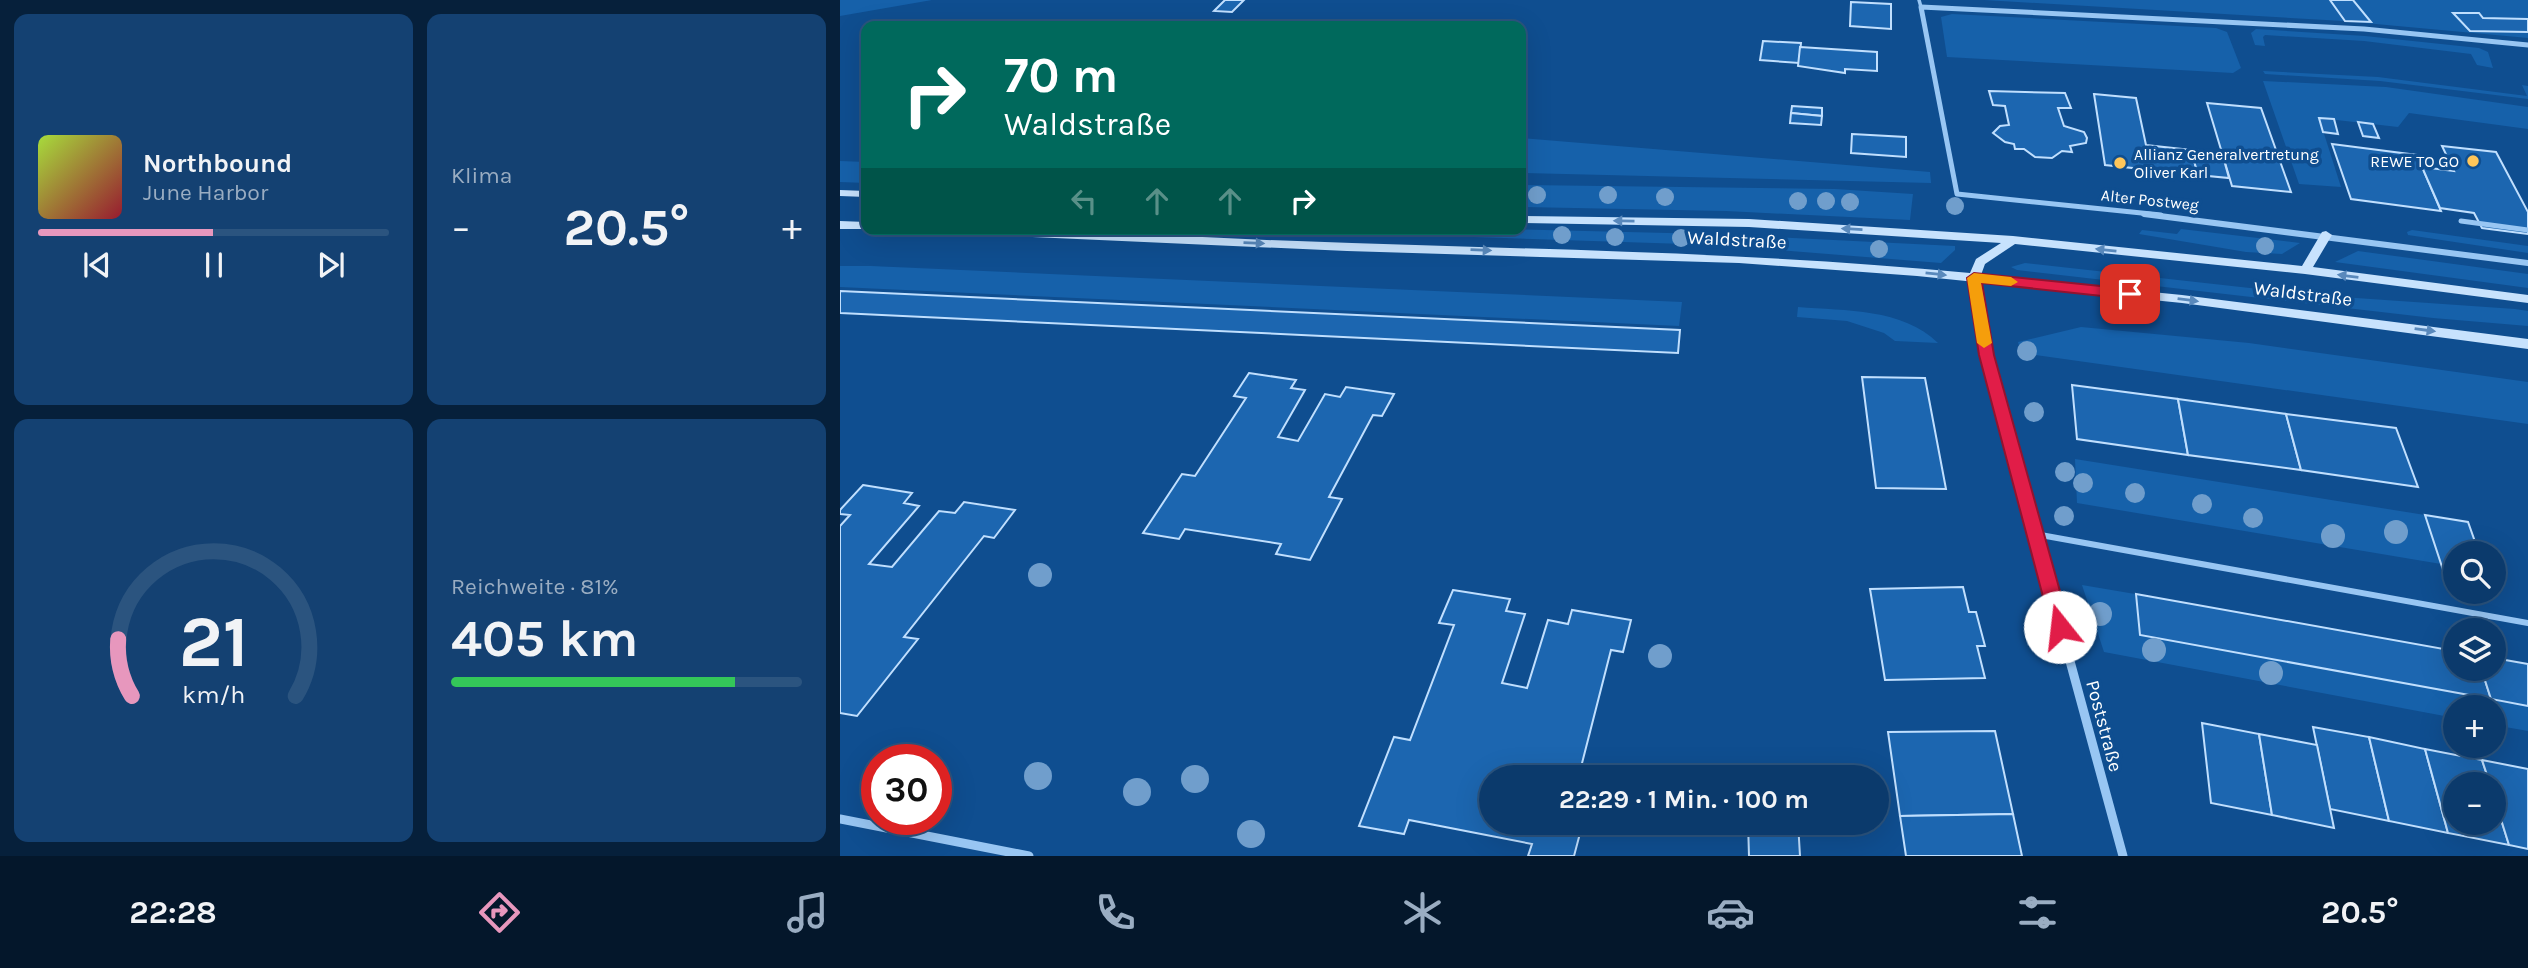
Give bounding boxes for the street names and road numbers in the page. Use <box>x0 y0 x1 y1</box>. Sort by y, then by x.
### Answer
street label: Alter Postweg <box>2100 185 2200 215</box>
street label: Waldstraße <box>1687 226 1787 254</box>
street label: Waldstraße <box>2252 277 2354 311</box>
street label: Poststraße <box>2081 678 2127 774</box>

